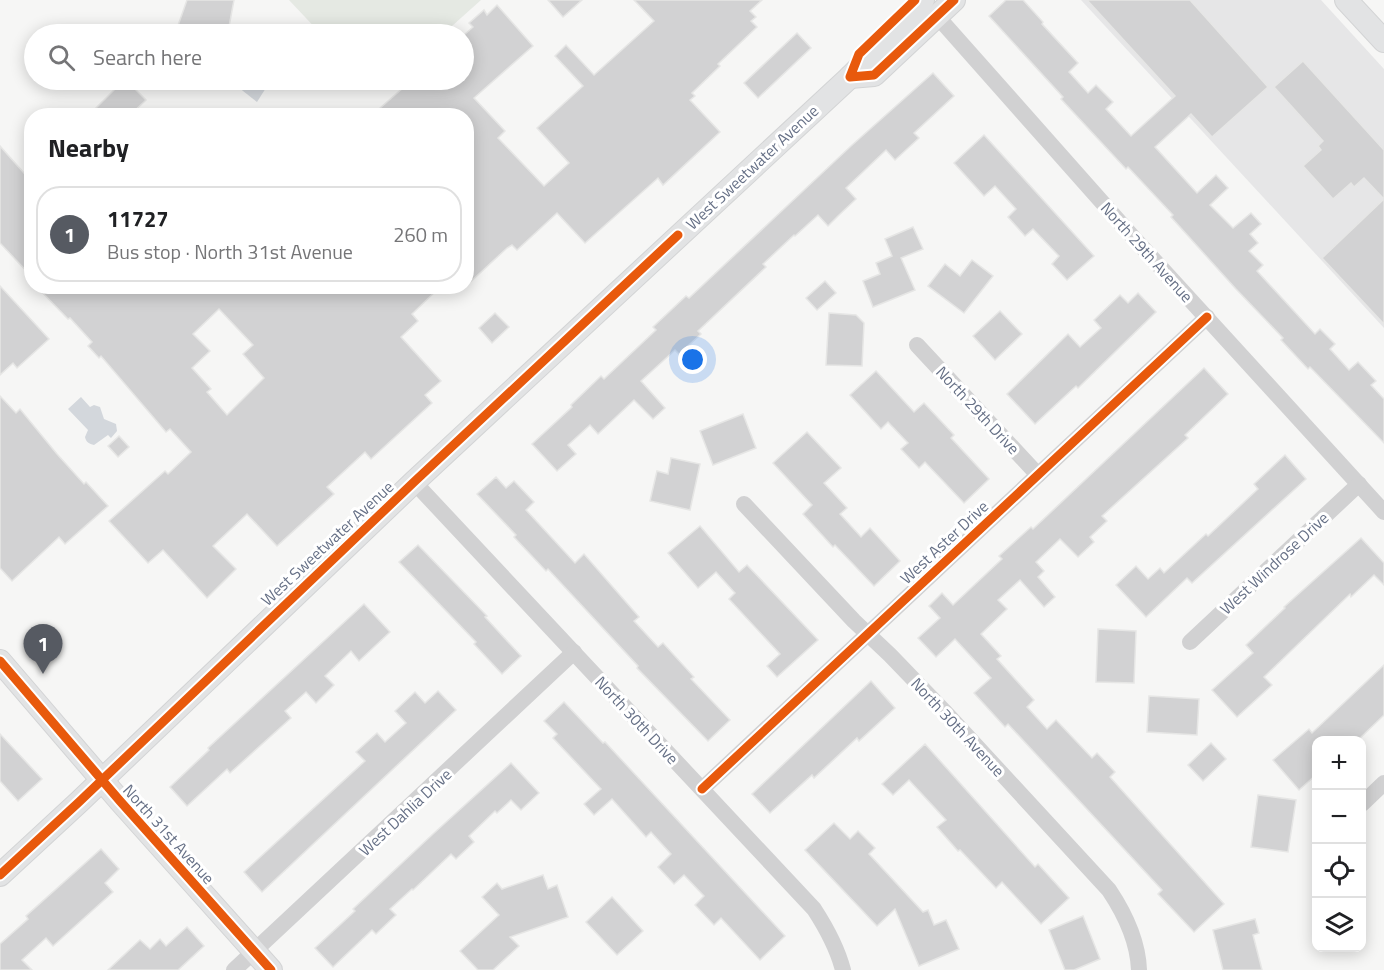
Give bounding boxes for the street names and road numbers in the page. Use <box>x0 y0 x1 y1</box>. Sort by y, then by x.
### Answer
street label: West Sweetwater Avenue <box>680 99 824 235</box>
street label: North 29th Avenue <box>1095 196 1199 308</box>
street label: North 29th Drive <box>931 360 1025 460</box>
street label: West Sweetwater Avenue <box>255 475 399 611</box>
street label: West Aster Drive <box>894 495 994 589</box>
street label: West Windrose Drive <box>1214 506 1334 620</box>
street label: North 30th Drive <box>590 670 684 770</box>
street label: North 30th Avenue <box>906 672 1010 782</box>
street label: West Dahlia Drive <box>353 763 457 861</box>
street label: North 31st Avenue <box>118 779 220 889</box>

